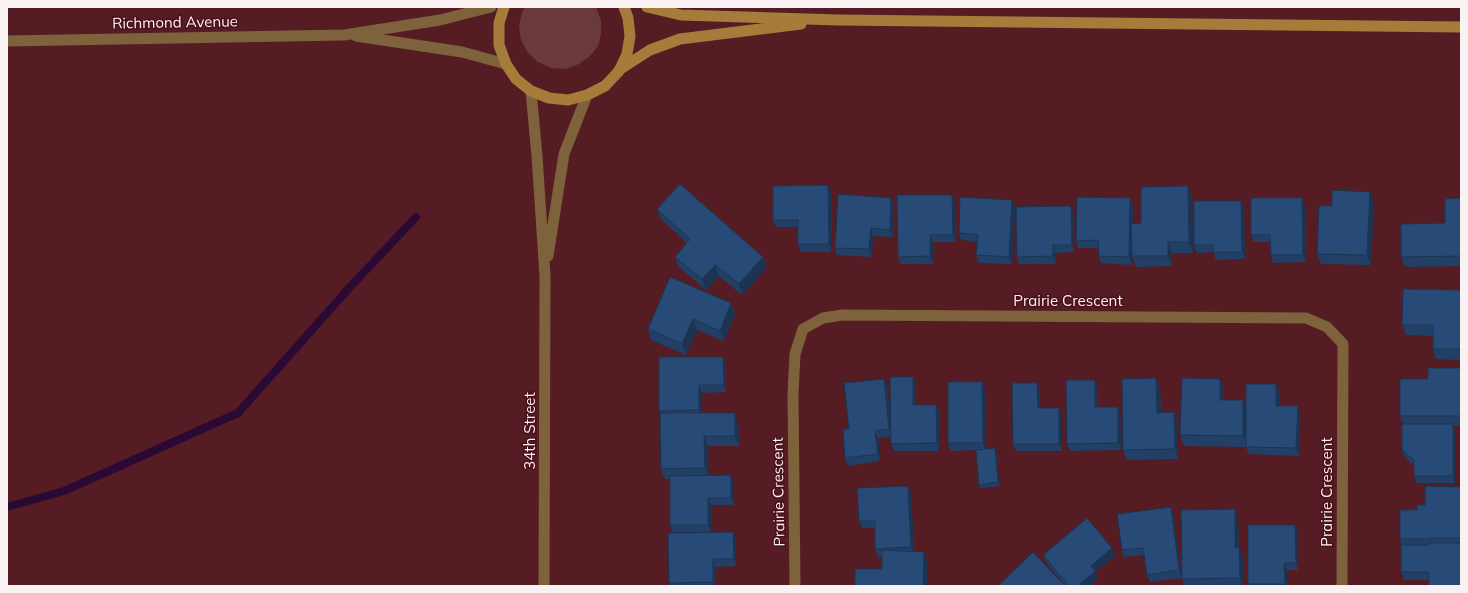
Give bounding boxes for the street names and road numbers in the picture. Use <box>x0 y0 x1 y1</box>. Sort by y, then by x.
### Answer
street label: Richmond Avenue <box>112 13 238 33</box>
street label: Prairie Crescent <box>1013 292 1123 310</box>
street label: 34th Street <box>521 392 539 470</box>
street label: Prairie Crescent <box>769 437 789 547</box>
street label: Prairie Crescent <box>1318 437 1336 547</box>

